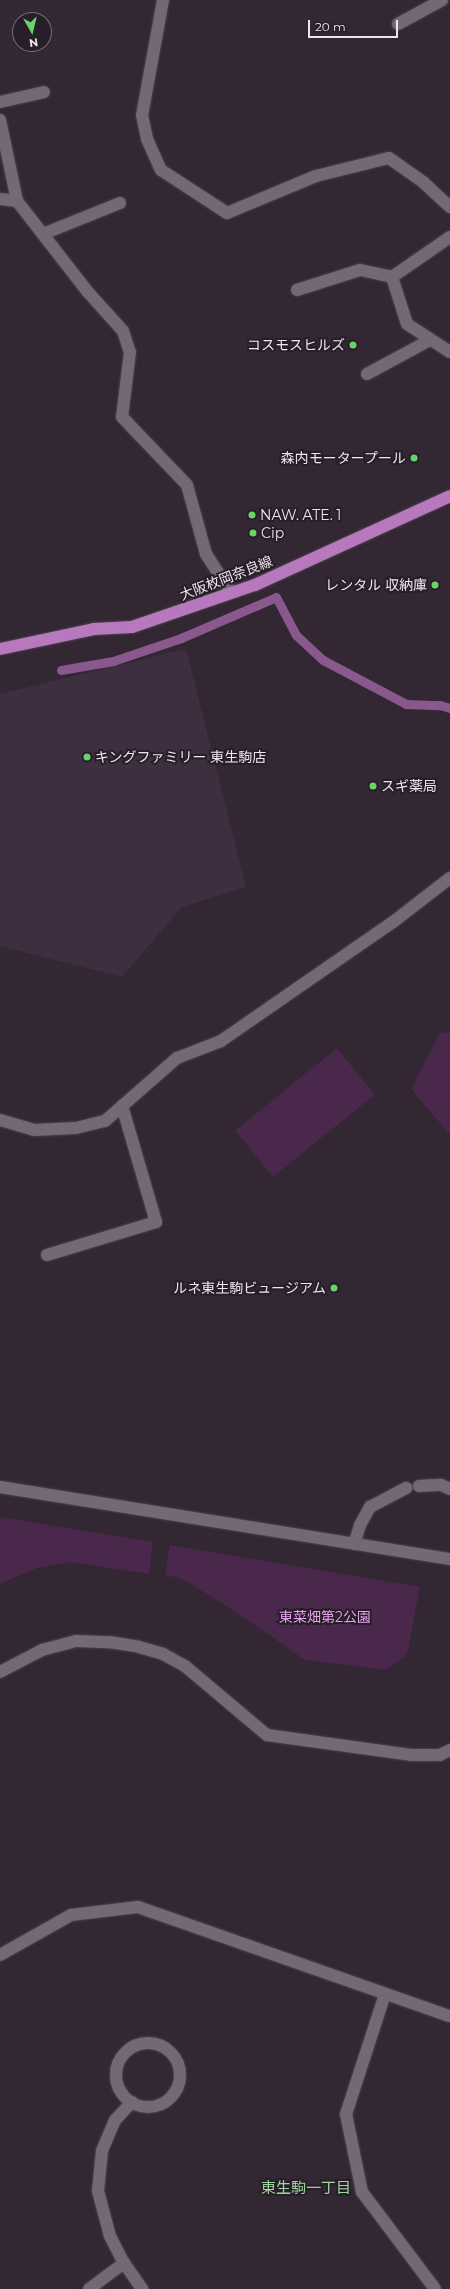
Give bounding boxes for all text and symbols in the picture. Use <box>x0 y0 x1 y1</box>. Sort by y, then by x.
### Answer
north arrow <box>12 12 52 52</box>
scale bar <box>310 12 400 38</box>
text: 20 m <box>315 19 346 34</box>
text: N <box>28 35 39 50</box>
place label: コスモスヒルズ <box>247 337 345 353</box>
marker: コスモスヒルズ <box>348 340 358 350</box>
place label: 森内モータープール <box>280 450 406 466</box>
marker: 森内モータープール <box>409 453 419 463</box>
place label: NAW. ATE. 1 <box>260 507 341 523</box>
marker: NAW. ATE. 1 <box>247 510 257 520</box>
place label: Cip <box>261 525 284 541</box>
marker: Cip <box>248 528 258 538</box>
street label: 大阪枚岡奈良線 <box>177 553 275 603</box>
place label: レンタル 収納庫 <box>325 577 427 593</box>
marker: レンタル 収納庫 <box>430 580 440 590</box>
place label: キングファミリー 東生駒店 <box>95 749 267 765</box>
marker: キングファミリー 東生駒店 <box>82 752 92 762</box>
place label: スギ薬局 <box>381 778 437 794</box>
marker: スギ薬局 <box>368 781 378 791</box>
place label: ルネ東生駒ビュージアム <box>172 1280 326 1296</box>
marker: ルネ東生駒ビュージアム <box>329 1283 339 1293</box>
park label: 東菜畑第2公園 <box>279 1609 371 1625</box>
district label: 東生駒一丁目 <box>261 2179 351 2197</box>

